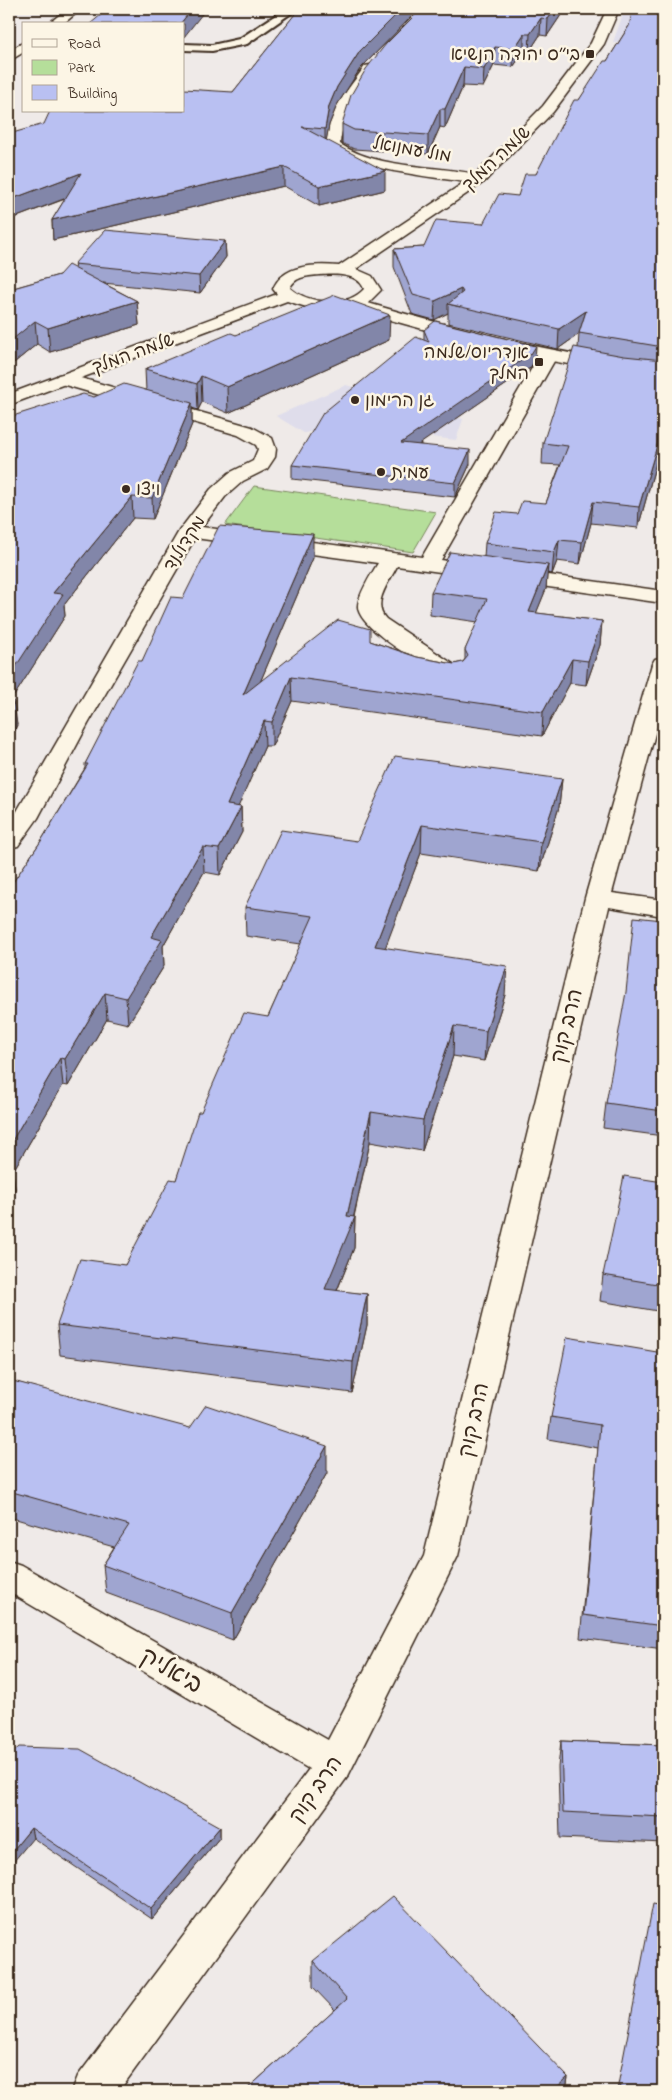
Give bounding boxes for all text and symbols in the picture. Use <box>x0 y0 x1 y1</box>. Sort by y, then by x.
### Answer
legend <box>22 22 185 112</box>
text: Road <box>68 33 101 55</box>
place label: בי״ס יהודה הנשיא <box>451 43 580 69</box>
marker: בי״ס יהודה הנשיא <box>584 48 596 60</box>
text: Park <box>68 57 96 79</box>
text: Building <box>67 83 117 106</box>
street label: שלמה המלך <box>457 121 538 198</box>
street label: מול עמנואל <box>370 131 453 171</box>
street label: שלמה המלך <box>89 328 178 382</box>
place label: אנדריוס/שלמה המלך <box>424 341 529 388</box>
marker: אנדריוס/שלמה המלך <box>533 356 545 368</box>
place label: גן הרימון <box>365 389 434 415</box>
marker: גן הרימון <box>349 394 361 406</box>
place label: עמית <box>390 461 429 487</box>
marker: עמית <box>375 466 387 478</box>
place label: ויצו <box>136 478 160 504</box>
marker: ויצו <box>120 483 132 495</box>
street label: מקדולנד <box>158 511 213 577</box>
street label: הרב קוק <box>544 986 592 1067</box>
street label: הרב קוק <box>452 1380 498 1461</box>
street label: ביאליק <box>132 1639 209 1704</box>
street label: הרב קוק <box>283 1750 351 1830</box>

